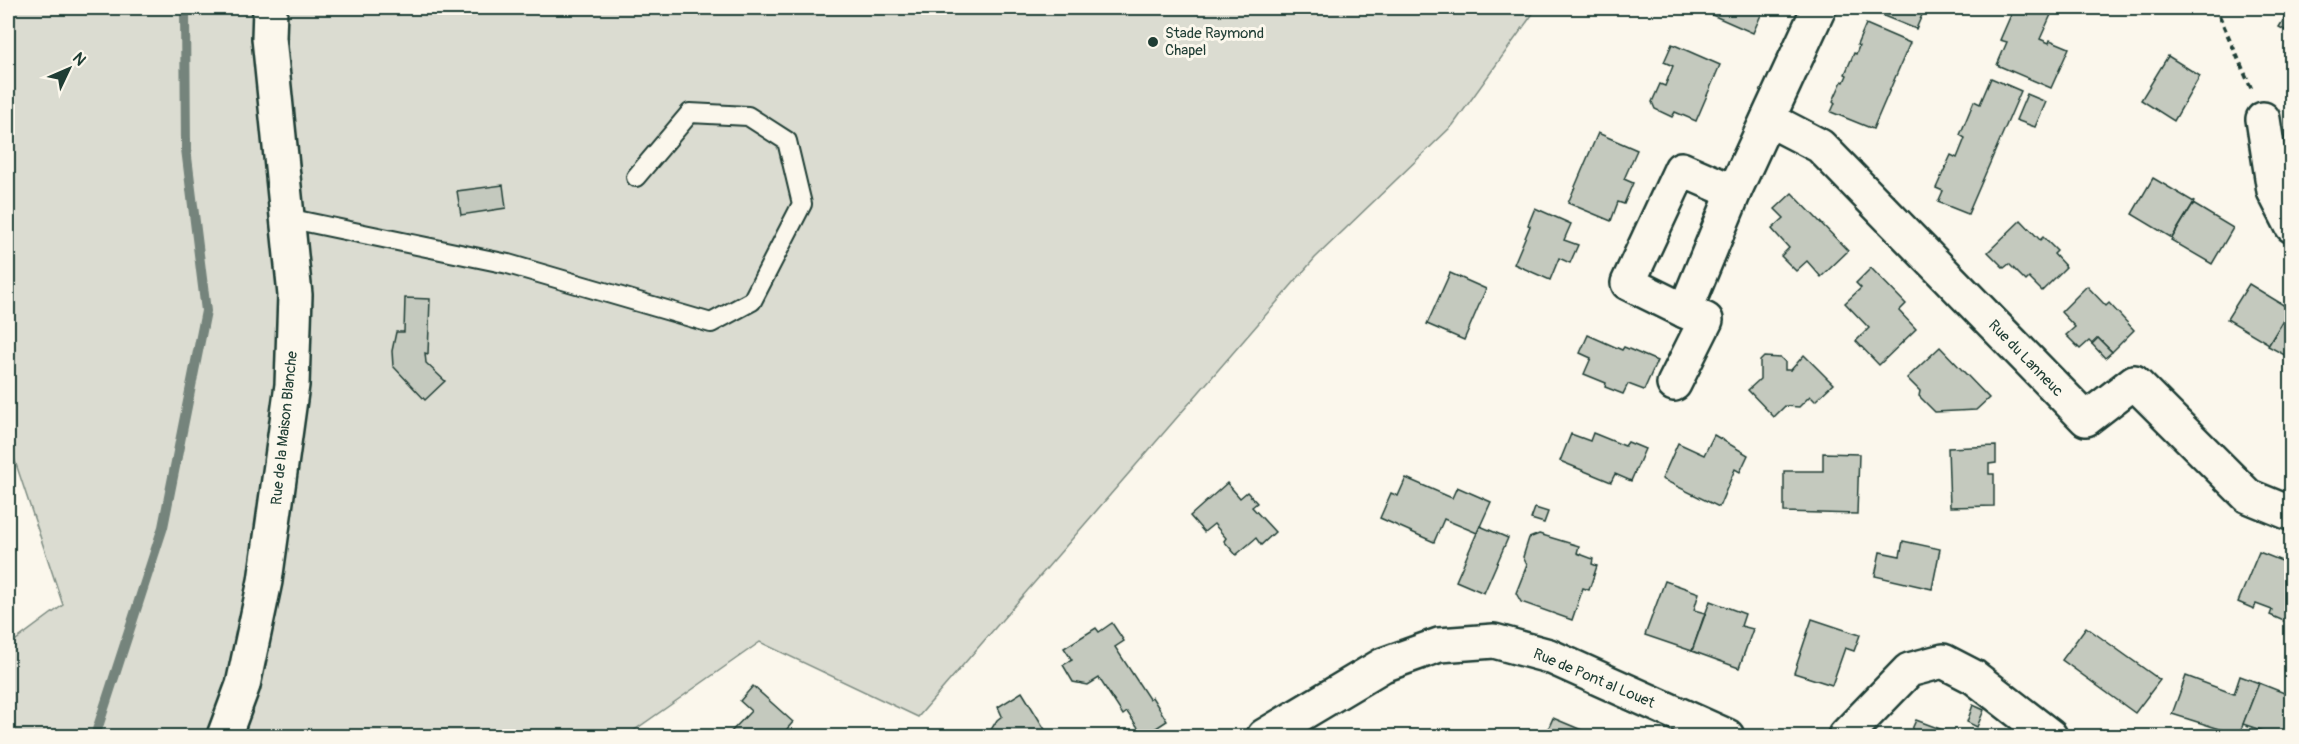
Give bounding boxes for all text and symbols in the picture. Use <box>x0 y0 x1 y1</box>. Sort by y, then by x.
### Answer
place label: Stade Raymond Chapel <box>1165 24 1264 60</box>
marker: Stade Raymond Chapel <box>1146 35 1160 49</box>
north arrow <box>39 39 99 99</box>
text: N <box>68 48 90 70</box>
street label: Rue du Lanneuc <box>1984 316 2067 401</box>
street label: Rue de la Maison Blanche <box>267 350 302 506</box>
street label: Rue de Pont al Louet <box>1530 644 1658 713</box>

